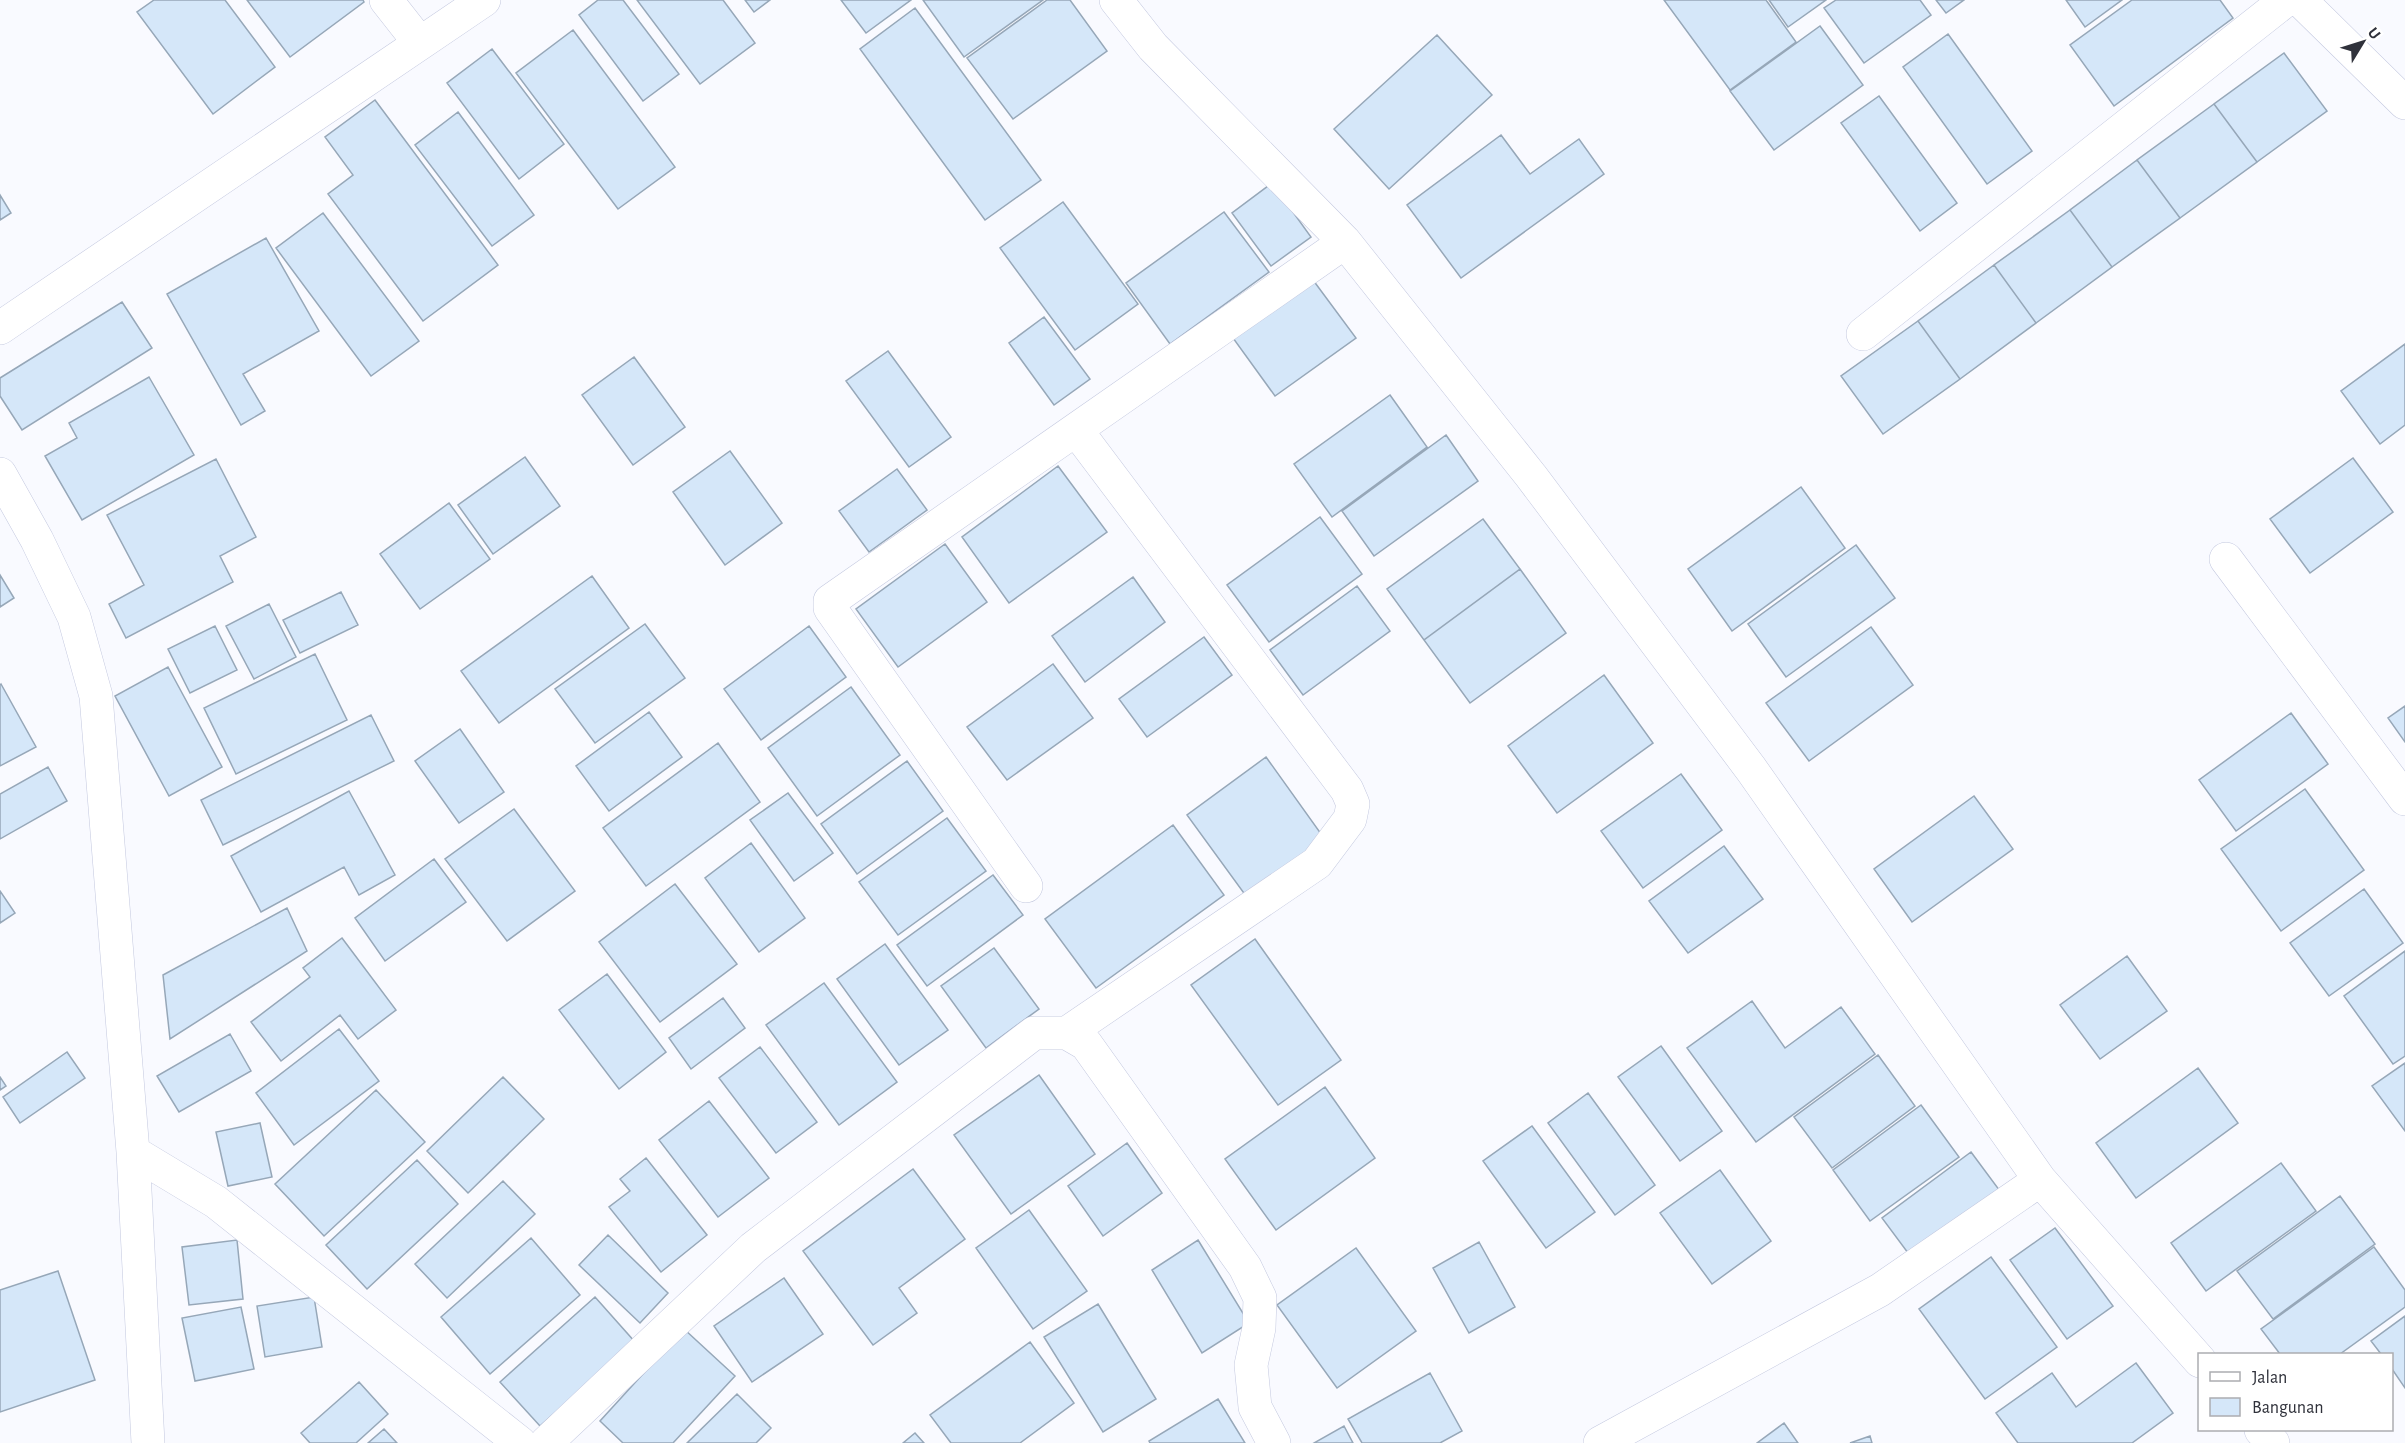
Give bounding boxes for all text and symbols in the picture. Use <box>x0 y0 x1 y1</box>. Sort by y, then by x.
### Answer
north arrow <box>2333 12 2393 72</box>
text: U <box>2365 24 2383 42</box>
legend <box>2198 1353 2393 1431</box>
text: Jalan <box>2252 1369 2287 1387</box>
text: Bangunan <box>2252 1399 2324 1417</box>

